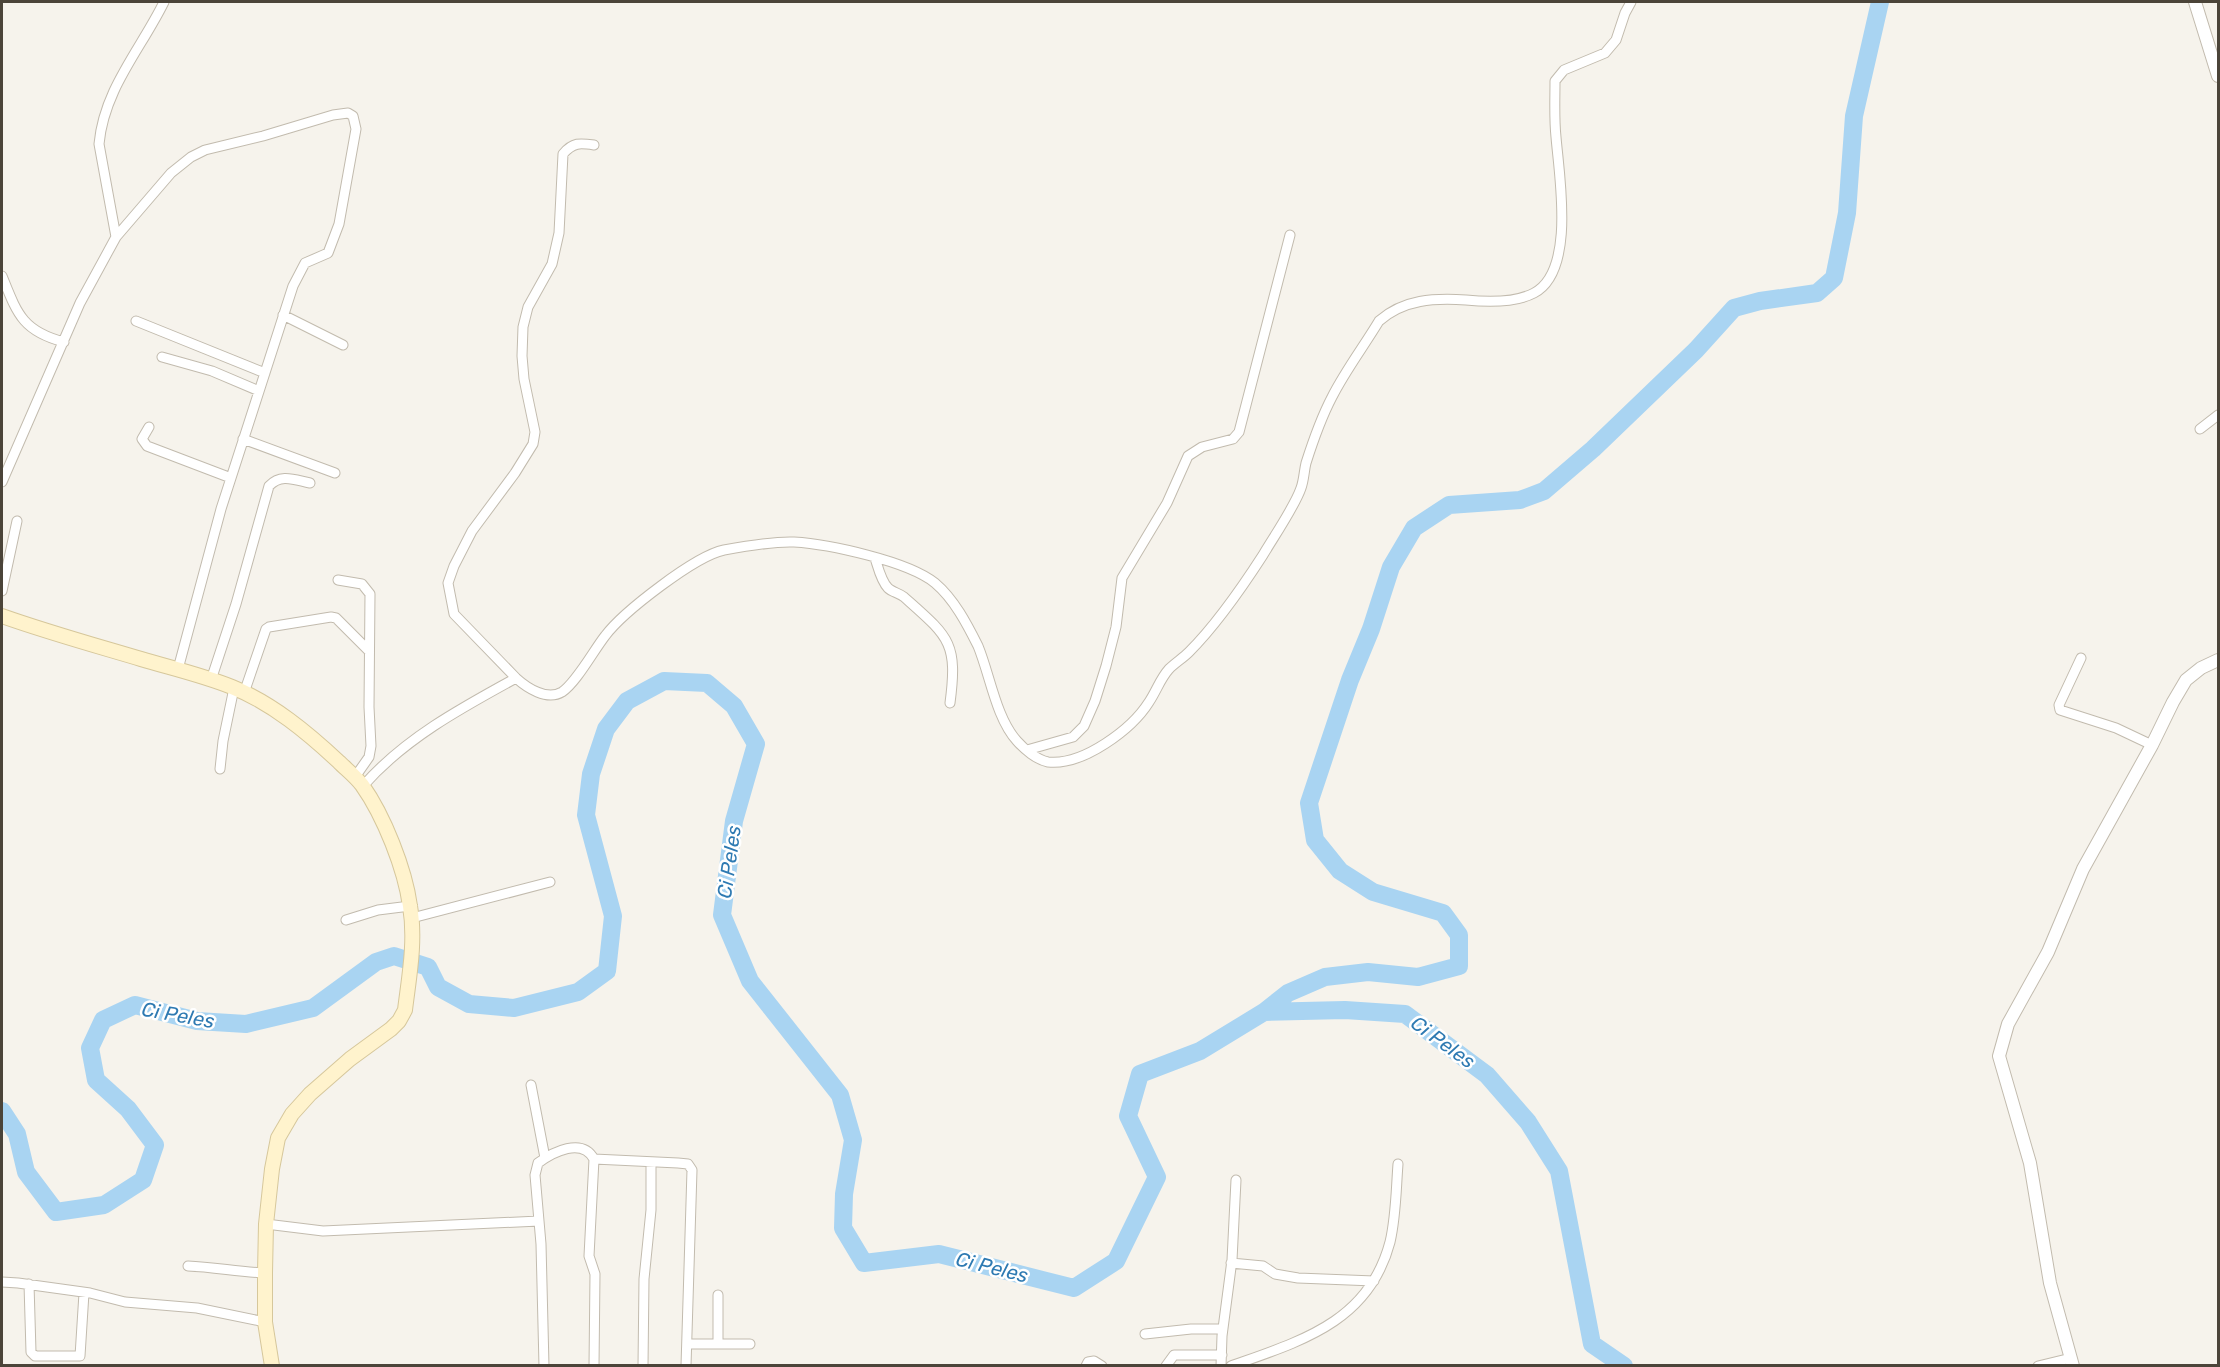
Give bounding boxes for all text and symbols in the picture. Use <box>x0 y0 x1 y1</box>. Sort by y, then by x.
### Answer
water label: Ci Peles <box>712 824 746 900</box>
water label: Ci Peles <box>140 997 216 1033</box>
water label: Ci Peles <box>1406 1011 1480 1073</box>
water label: Ci Peles <box>953 1246 1031 1288</box>

